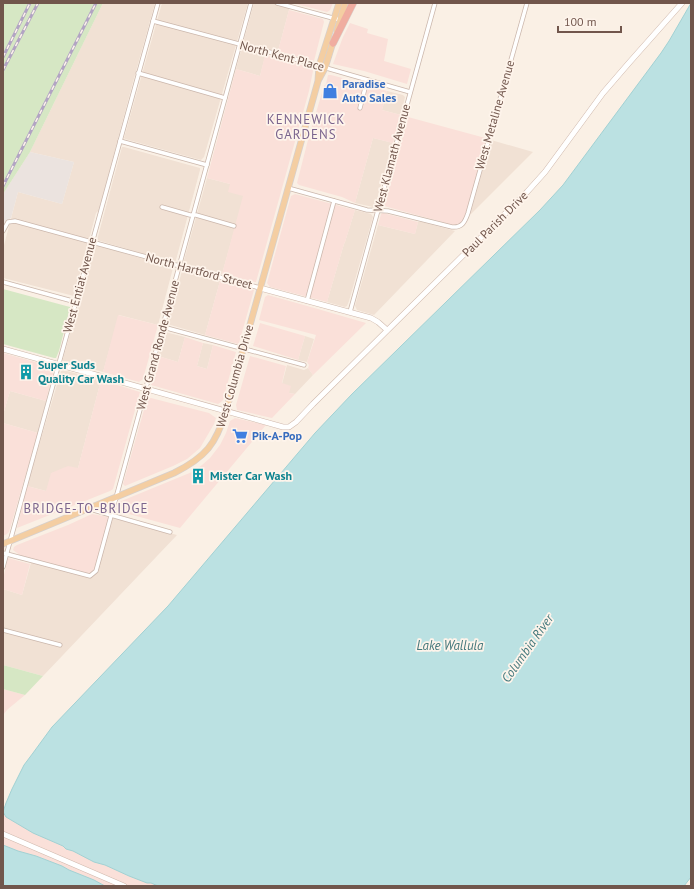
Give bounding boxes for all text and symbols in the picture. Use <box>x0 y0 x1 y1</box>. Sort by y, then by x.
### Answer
scale bar <box>558 8 621 34</box>
text: 100 m <box>564 14 597 29</box>
street label: North Kent Place <box>238 37 326 74</box>
street label: West Metaline Avenue <box>472 58 517 171</box>
place label: Paradise Auto Sales <box>342 76 396 105</box>
shop icon: Paradise Auto Sales <box>321 82 339 100</box>
street label: West Klamath Avenue <box>370 102 413 214</box>
district label: KENNEWICK GARDENS <box>267 111 345 143</box>
street label: Paul Parish Drive <box>459 188 531 260</box>
street label: West Entiat Avenue <box>60 235 100 334</box>
street label: North Hartford Street <box>144 249 254 292</box>
street label: West Grand Ronde Avenue <box>133 278 182 411</box>
street label: West Columbia Drive <box>213 323 256 429</box>
place label: Super Suds Quality Car Wash <box>38 357 124 386</box>
building icon: Super Suds Quality Car Wash <box>17 363 35 381</box>
supermarket icon: Pik-A-Pop <box>231 427 249 445</box>
place label: Pik-A-Pop <box>252 428 303 443</box>
building icon: Mister Car Wash <box>189 467 207 485</box>
place label: Mister Car Wash <box>210 468 292 483</box>
district label: BRIDGE-TO-BRIDGE <box>24 500 148 517</box>
water label: Columbia River <box>498 610 558 686</box>
water label: Lake Wallula <box>417 637 484 654</box>

